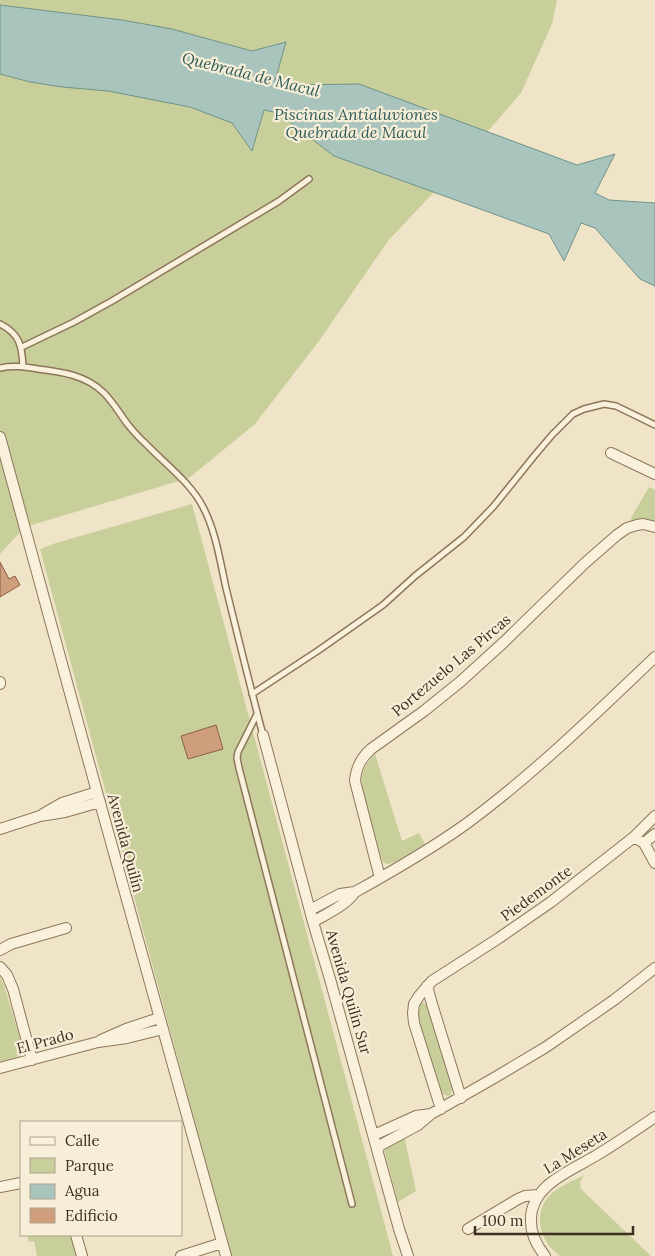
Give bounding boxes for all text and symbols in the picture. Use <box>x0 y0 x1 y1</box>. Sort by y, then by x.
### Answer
water label: Quebrada de Macul <box>180 47 322 101</box>
water label: Piscinas Antialuviones Quebrada de Macul <box>274 104 438 142</box>
street label: Portezuelo Las Pircas <box>388 610 515 720</box>
street label: Avenida Quilín <box>103 791 148 894</box>
street label: Piedemonte <box>497 861 575 925</box>
street label: Avenida Quilín Sur <box>322 926 376 1057</box>
street label: El Prado <box>14 1024 76 1058</box>
legend <box>20 1121 182 1236</box>
street label: La Meseta <box>540 1124 610 1178</box>
text: Calle <box>65 1131 100 1150</box>
text: Parque <box>65 1156 114 1175</box>
text: Agua <box>64 1181 100 1200</box>
scale bar <box>475 1204 632 1236</box>
text: Edificio <box>65 1206 118 1225</box>
text: 100 m <box>482 1211 523 1230</box>

